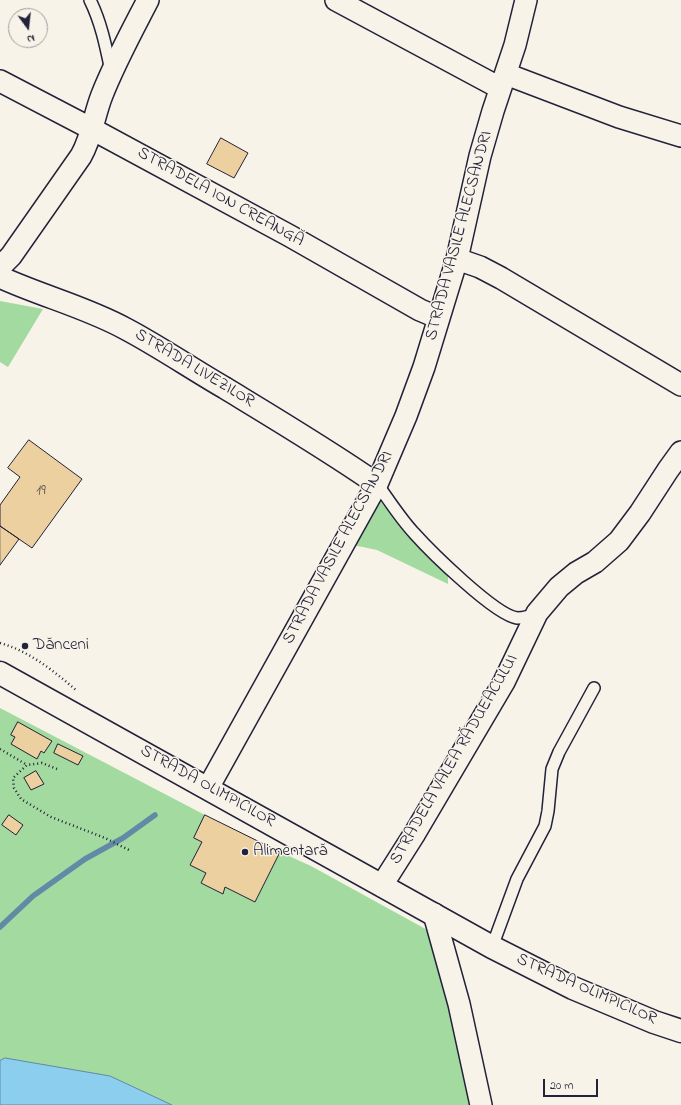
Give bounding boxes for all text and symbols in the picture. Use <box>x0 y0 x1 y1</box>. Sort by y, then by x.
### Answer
north arrow <box>8 8 48 48</box>
text: N <box>25 30 37 47</box>
street label: STRADA VASILE ALECSANDRI <box>422 129 498 343</box>
street label: STRADELA ION CREANGĂ <box>133 144 307 252</box>
street label: STRADA LIVEZILOR <box>131 325 257 413</box>
street label: STRADA VASILE ALECSANDRI <box>279 448 399 648</box>
house number: 19 <box>36 483 46 501</box>
place label: Dănceni <box>33 636 89 656</box>
marker: Dănceni <box>20 641 30 651</box>
street label: STRADELA VALEA RĂDUEACULUI <box>386 651 524 869</box>
street label: STRADA OLIMPICILOR <box>136 741 278 833</box>
place label: Alimentară <box>253 842 327 862</box>
marker: Alimentară <box>240 847 250 857</box>
street label: STRADA OLIMPICILOR <box>513 950 659 1030</box>
scale bar <box>545 1071 600 1097</box>
text: 20 m <box>550 1077 573 1095</box>

